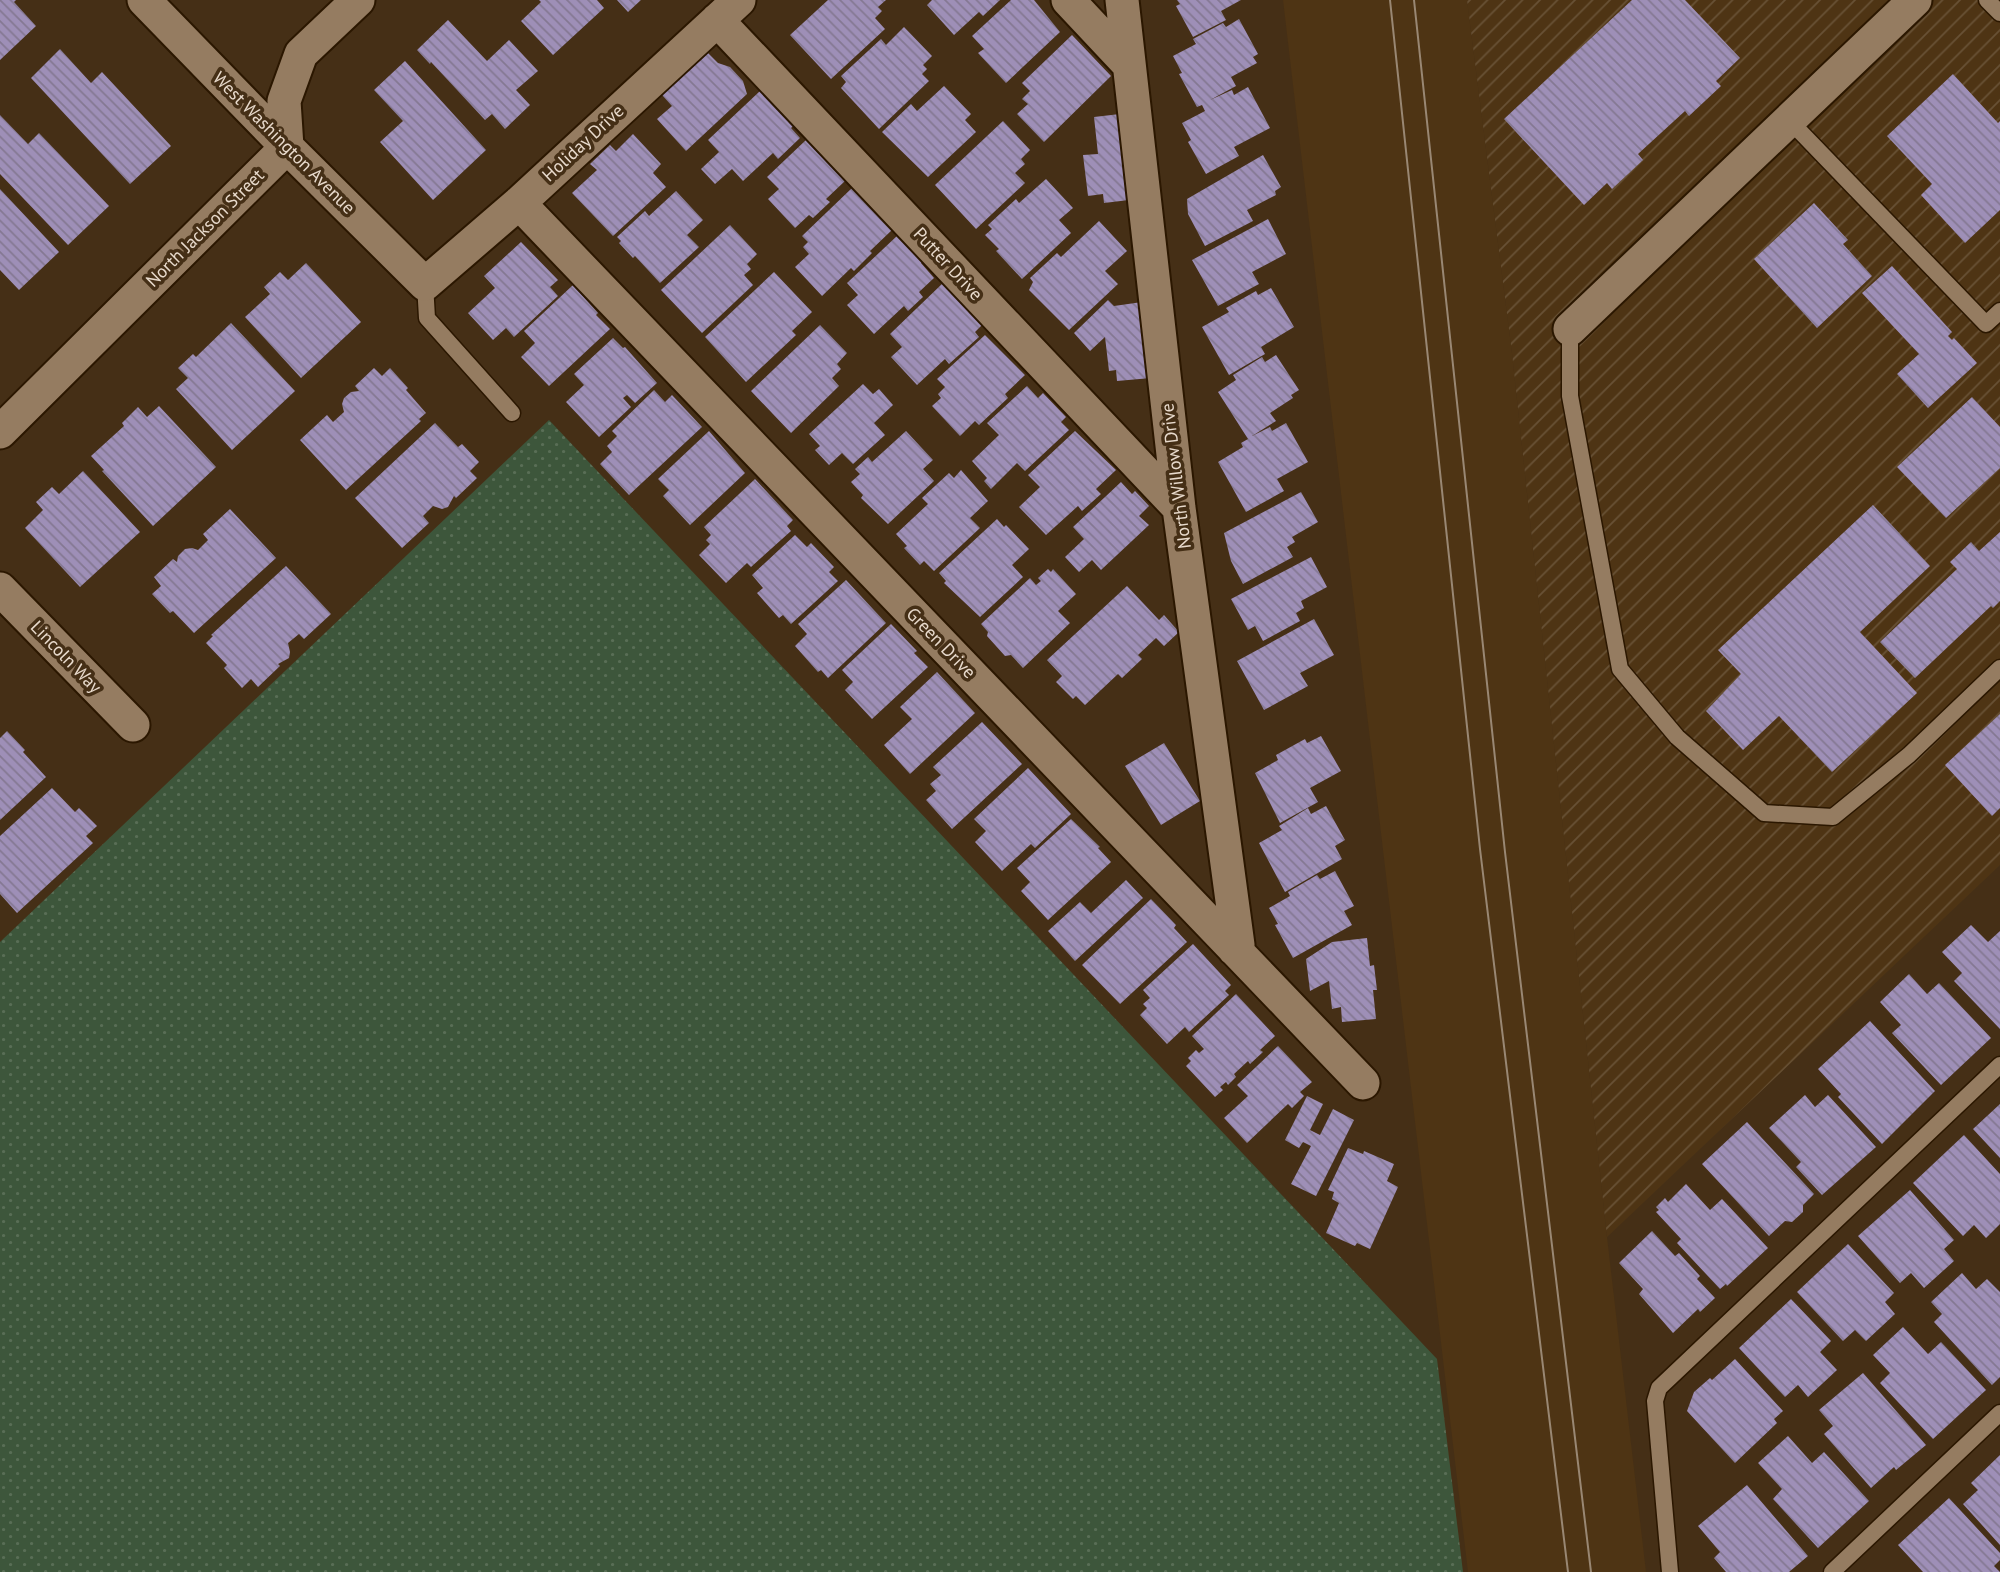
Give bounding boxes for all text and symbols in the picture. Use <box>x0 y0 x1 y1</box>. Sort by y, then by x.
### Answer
street label: West Washington Avenue <box>208 67 360 219</box>
street label: Holiday Drive <box>537 99 628 186</box>
street label: North Jackson Street <box>141 164 269 292</box>
street label: Putter Drive <box>909 222 988 305</box>
street label: North Willow Drive <box>1155 402 1196 550</box>
street label: Green Drive <box>902 602 981 683</box>
street label: Lincoln Way <box>26 615 107 698</box>

